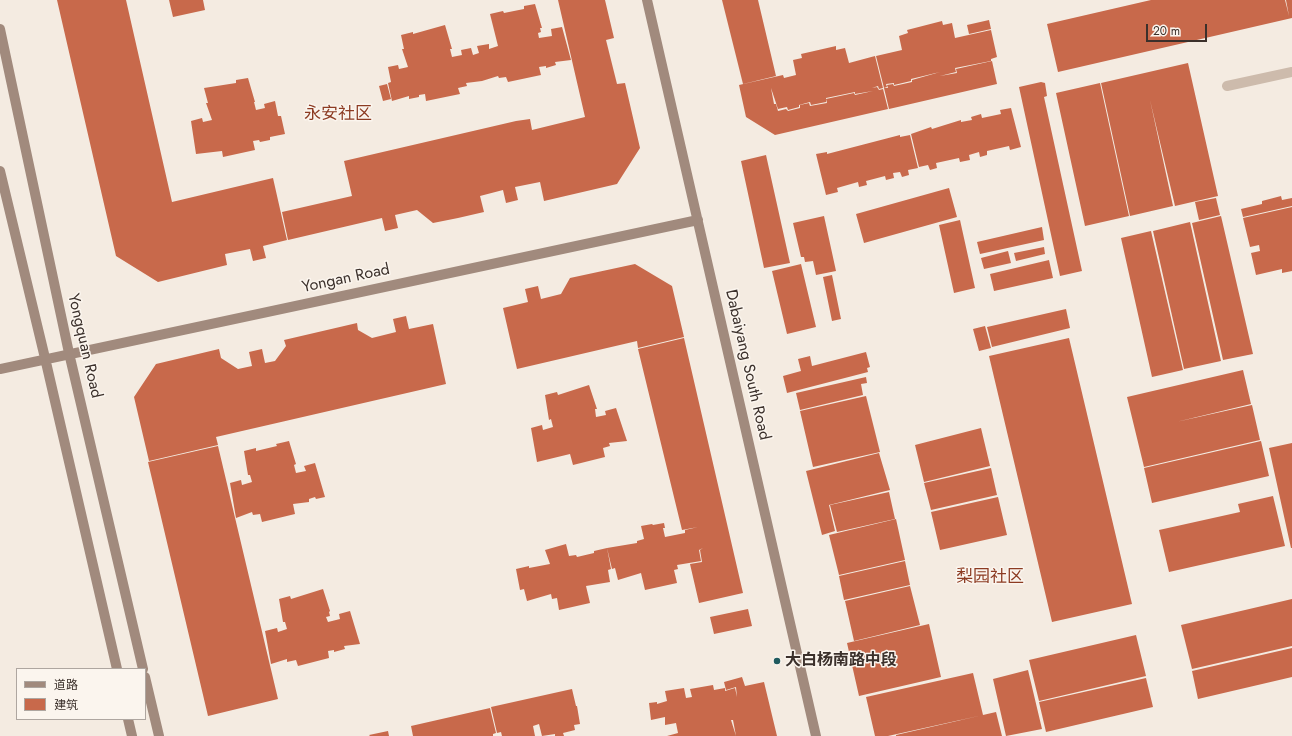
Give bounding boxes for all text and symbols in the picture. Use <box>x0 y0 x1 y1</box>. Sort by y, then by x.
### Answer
scale bar <box>1148 16 1209 42</box>
text: 20 m <box>1153 22 1180 40</box>
district label: 永安社区 <box>304 105 372 125</box>
street label: Yongan Road <box>300 260 392 298</box>
street label: Dabaiyang South Road <box>720 288 774 442</box>
street label: Yongquan Road <box>63 292 105 400</box>
district label: 梨园社区 <box>956 568 1024 588</box>
place label: 大白杨南路中段 <box>785 651 897 671</box>
marker: 大白杨南路中段 <box>772 656 782 666</box>
legend <box>16 668 146 720</box>
text: 道路 <box>54 676 78 694</box>
text: 建筑 <box>54 696 78 714</box>

